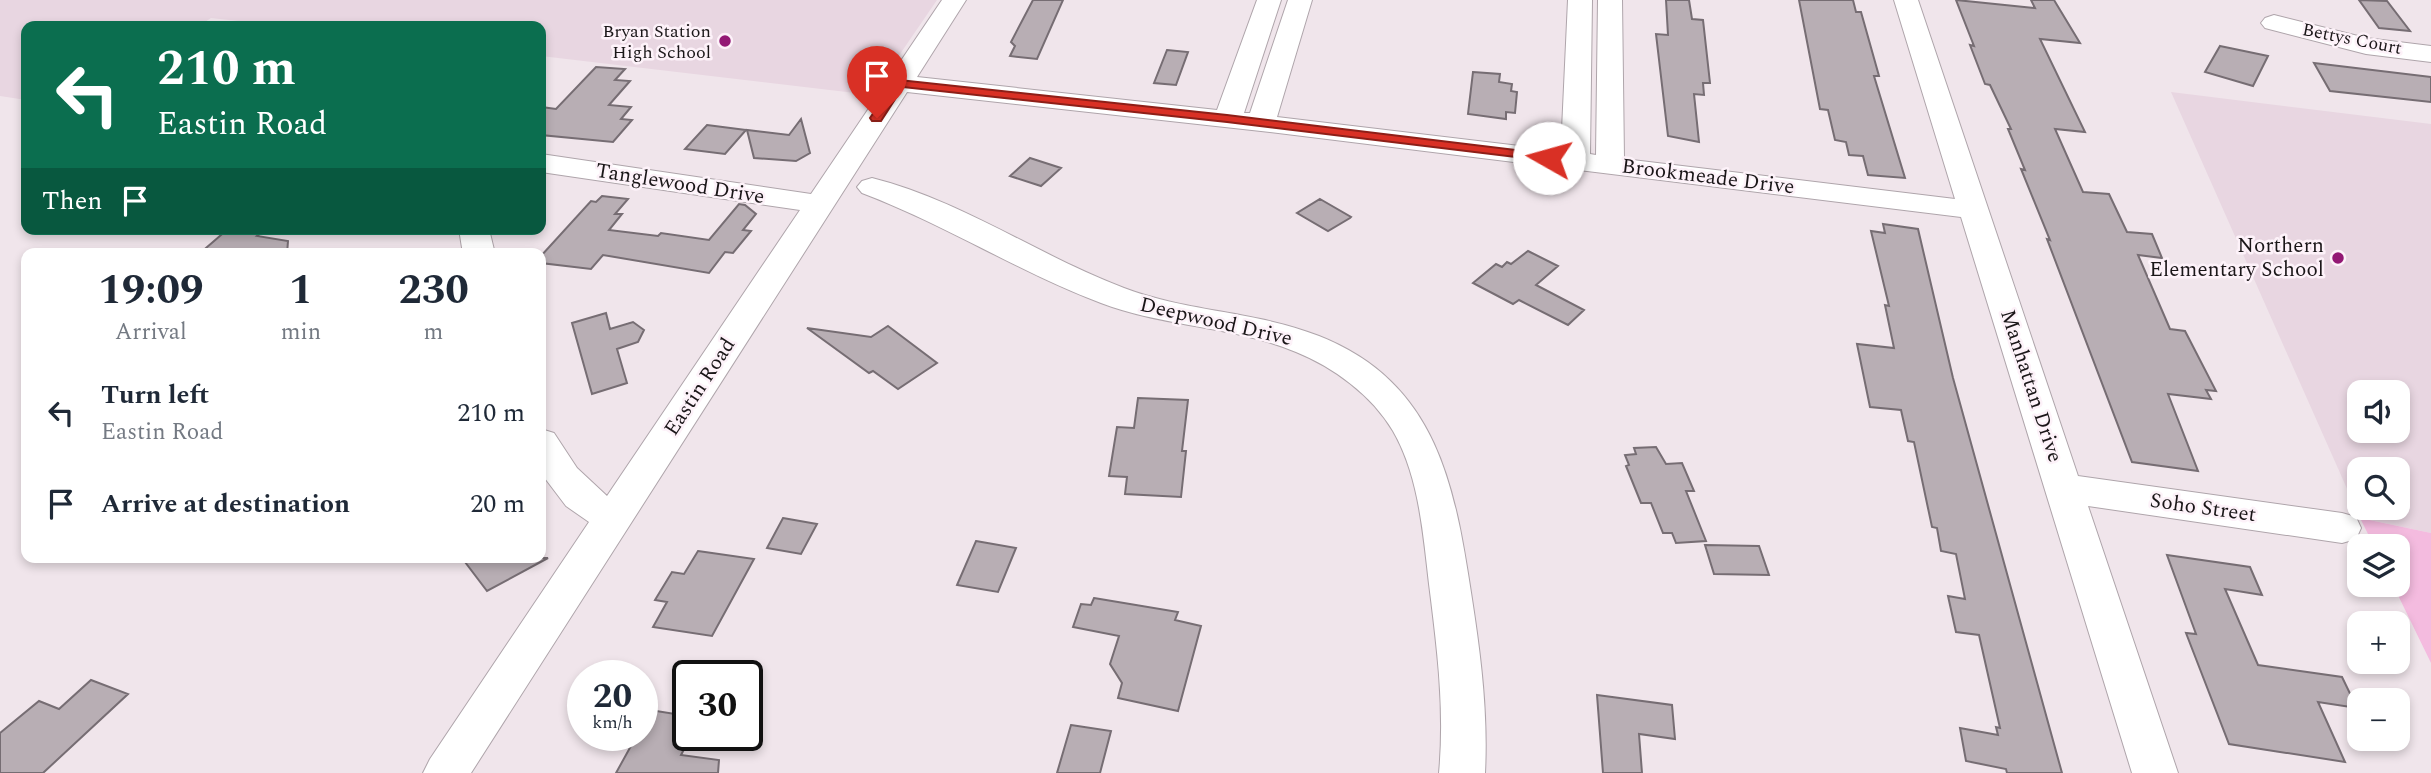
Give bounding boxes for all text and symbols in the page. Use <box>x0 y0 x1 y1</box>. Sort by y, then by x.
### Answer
street label: Bettys Court <box>2300 16 2404 62</box>
place label: Bryan Station High School <box>602 18 711 66</box>
text: 210 m <box>157 32 296 107</box>
marker: Bryan Station High School <box>717 33 733 49</box>
pin <box>847 46 907 118</box>
icon: left <box>42 49 133 140</box>
icon: arrive <box>858 57 896 95</box>
text: Eastin Road <box>157 100 327 149</box>
position arrow <box>1512 121 1586 195</box>
street label: Brookmeade Drive <box>1620 151 1796 203</box>
street label: Tanglewood Drive <box>593 155 767 213</box>
text: Then <box>42 181 102 221</box>
icon: arrive <box>116 182 154 220</box>
place label: Northern Elementary School <box>2149 230 2324 286</box>
marker: Northern Elementary School <box>2330 250 2346 266</box>
text: 19:09 <box>98 259 204 322</box>
text: 1 <box>289 259 313 322</box>
text: 230 <box>398 259 469 322</box>
street label: Deepwood Drive <box>1137 289 1295 355</box>
street label: Manhattan Drive <box>1991 305 2071 467</box>
text: Arrival <box>115 315 187 350</box>
text: min <box>281 315 321 350</box>
text: m <box>424 315 443 350</box>
street label: Eastin Road <box>656 331 744 443</box>
text: Turn left <box>101 375 209 415</box>
map controls <box>2347 380 2410 751</box>
button: sound <box>2347 380 2410 443</box>
text: 210 m <box>457 393 525 433</box>
icon: left <box>42 394 80 432</box>
text: Eastin Road <box>101 415 223 450</box>
button: search <box>2347 457 2410 520</box>
text: Arrive at destination <box>101 484 350 524</box>
text: 20 m <box>470 484 525 524</box>
icon: arrive <box>42 485 80 523</box>
street label: Soho Street <box>2148 485 2258 531</box>
button: layers <box>2347 534 2410 597</box>
button: + <box>2347 611 2410 674</box>
speed limit sign: 30 <box>672 660 763 751</box>
text: 20 <box>593 670 632 723</box>
button: − <box>2347 688 2410 751</box>
text: km/h <box>592 709 633 736</box>

